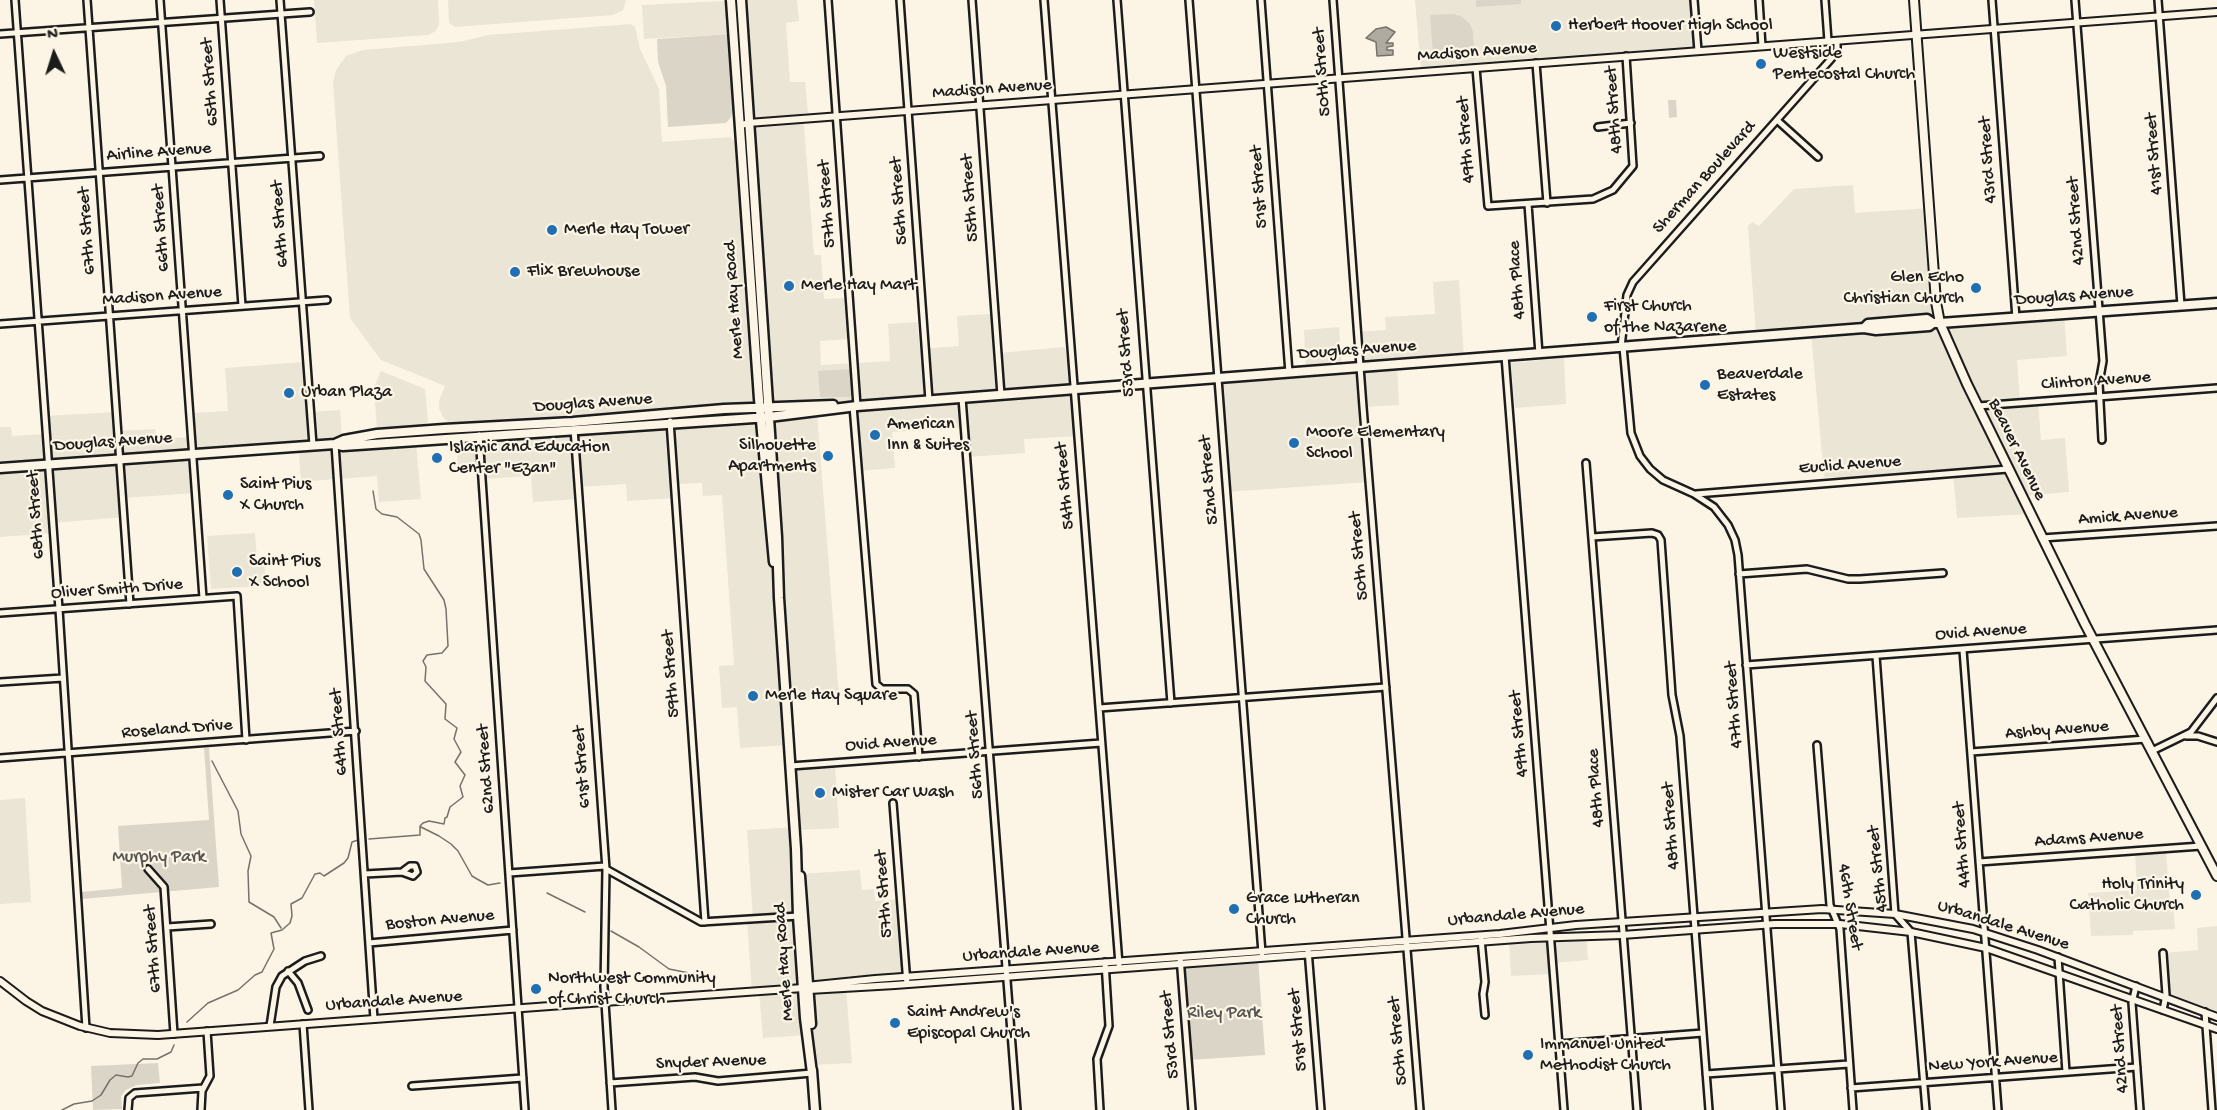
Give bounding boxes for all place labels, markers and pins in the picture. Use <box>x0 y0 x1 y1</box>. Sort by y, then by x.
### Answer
place label: Herbert Hoover High School <box>1568 15 1773 37</box>
marker: Herbert Hoover High School <box>1549 19 1563 33</box>
place label: Westside Pentecostal Church <box>1773 43 1915 86</box>
marker: Westside Pentecostal Church <box>1754 57 1768 71</box>
place label: Merle Hay Tower <box>564 219 689 241</box>
marker: Merle Hay Tower <box>545 223 559 237</box>
place label: Flix Brewhouse <box>527 261 640 283</box>
marker: Flix Brewhouse <box>508 265 522 279</box>
place label: Glen Echo Christian Church <box>1844 267 1964 310</box>
place label: Merle Hay Mart <box>801 275 916 297</box>
marker: Merle Hay Mart <box>782 279 796 293</box>
marker: Glen Echo Christian Church <box>1969 281 1983 295</box>
place label: First Church of the Nazarene <box>1604 296 1727 338</box>
marker: First Church of the Nazarene <box>1585 310 1599 324</box>
place label: Beaverdale Estates <box>1717 364 1803 406</box>
marker: Beaverdale Estates <box>1698 378 1712 392</box>
place label: Urban Plaza <box>301 382 392 404</box>
marker: Urban Plaza <box>282 386 296 400</box>
place label: American Inn & Suites <box>887 414 969 456</box>
place label: Moore Elementary School <box>1306 422 1445 464</box>
marker: American Inn & Suites <box>868 428 882 442</box>
place label: Silhouette Apartments <box>728 435 816 478</box>
marker: Moore Elementary School <box>1287 436 1301 450</box>
place label: Islamic and Education Center "Ezan" <box>449 437 610 480</box>
marker: Silhouette Apartments <box>821 449 835 463</box>
marker: Islamic and Education Center "Ezan" <box>430 451 444 465</box>
place label: Saint Pius X Church <box>240 474 311 516</box>
marker: Saint Pius X Church <box>221 488 235 502</box>
place label: Saint Pius X School <box>249 551 320 594</box>
marker: Saint Pius X School <box>230 565 244 579</box>
place label: Merle Hay Square <box>765 685 897 707</box>
marker: Merle Hay Square <box>746 689 760 703</box>
place label: Mister Car Wash <box>832 782 954 804</box>
marker: Mister Car Wash <box>813 786 827 800</box>
place label: Holy Trinity Catholic Church <box>2070 874 2184 916</box>
place label: Grace Lutheran Church <box>1246 888 1360 930</box>
marker: Holy Trinity Catholic Church <box>2189 888 2203 902</box>
marker: Grace Lutheran Church <box>1227 902 1241 916</box>
place label: Northwest Community of Christ Church <box>548 968 716 1010</box>
marker: Northwest Community of Christ Church <box>529 982 543 996</box>
place label: Saint Andrew's Episcopal Church <box>907 1002 1030 1044</box>
marker: Saint Andrew's Episcopal Church <box>888 1016 902 1030</box>
place label: Immanuel United Methodist Church <box>1540 1034 1671 1076</box>
marker: Immanuel United Methodist Church <box>1521 1048 1535 1062</box>

